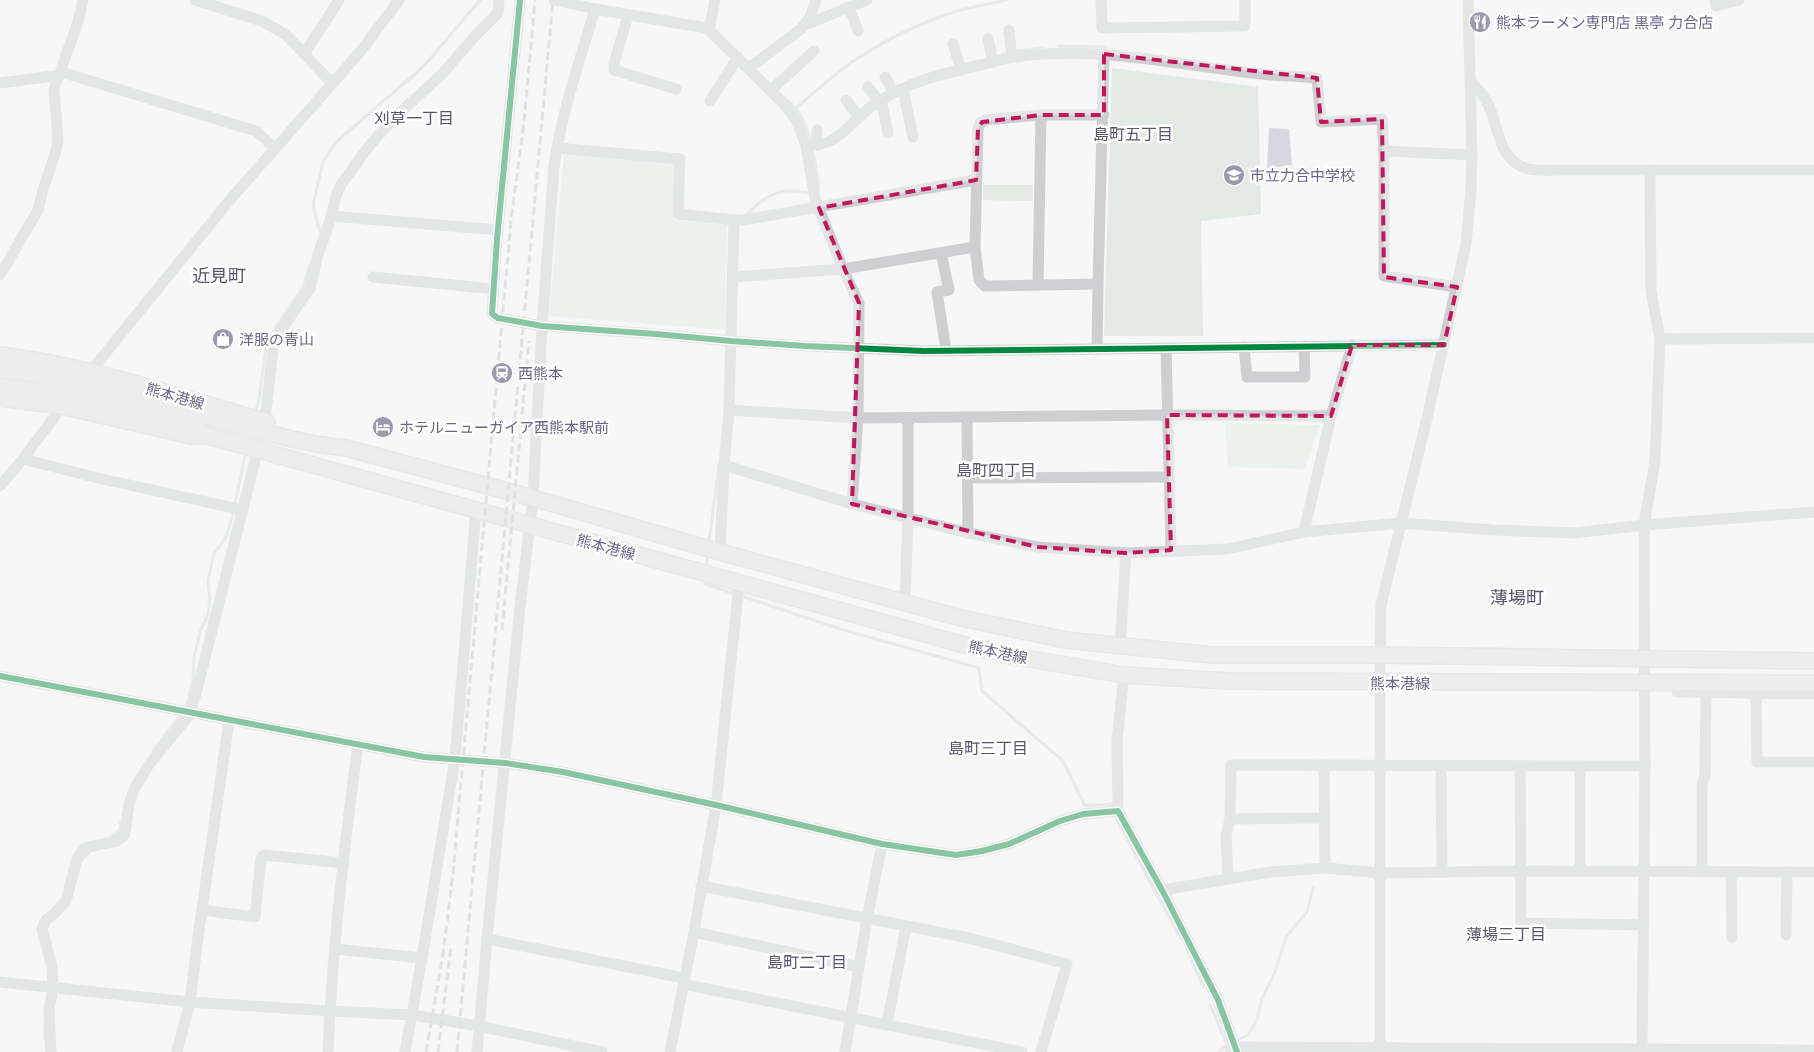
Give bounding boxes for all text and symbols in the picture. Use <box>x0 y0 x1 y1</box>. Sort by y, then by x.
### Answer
restaurant icon: 熊本ラーメン専門店 黒亭 力合店 <box>1468 10 1492 34</box>
place label: 熊本ラーメン専門店 黒亭 力合店 <box>1496 13 1713 32</box>
district label: 刈草一丁目 <box>374 108 454 128</box>
district label: 島町五丁目 <box>1093 124 1173 144</box>
school or university icon: 市立力合中学校 <box>1222 163 1246 187</box>
place label: 市立力合中学校 <box>1250 166 1355 185</box>
district label: 近見町 <box>192 264 246 287</box>
shop icon: 洋服の青山 <box>211 327 235 351</box>
place label: 洋服の青山 <box>239 330 314 349</box>
station icon: 西熊本 <box>490 361 514 385</box>
place label: 西熊本 <box>518 364 563 383</box>
street label: 熊本港線 <box>144 379 206 413</box>
hotel icon: ホテルニューガイア西熊本駅前 <box>371 415 395 439</box>
place label: ホテルニューガイア西熊本駅前 <box>399 418 609 437</box>
district label: 島町四丁目 <box>956 460 1036 480</box>
street label: 熊本港線 <box>575 530 637 564</box>
district label: 薄場町 <box>1490 586 1544 609</box>
street label: 熊本港線 <box>967 636 1029 668</box>
street label: 熊本港線 <box>1370 674 1430 693</box>
district label: 島町三丁目 <box>948 738 1028 758</box>
district label: 薄場三丁目 <box>1466 924 1546 944</box>
district label: 島町二丁目 <box>767 952 847 972</box>

